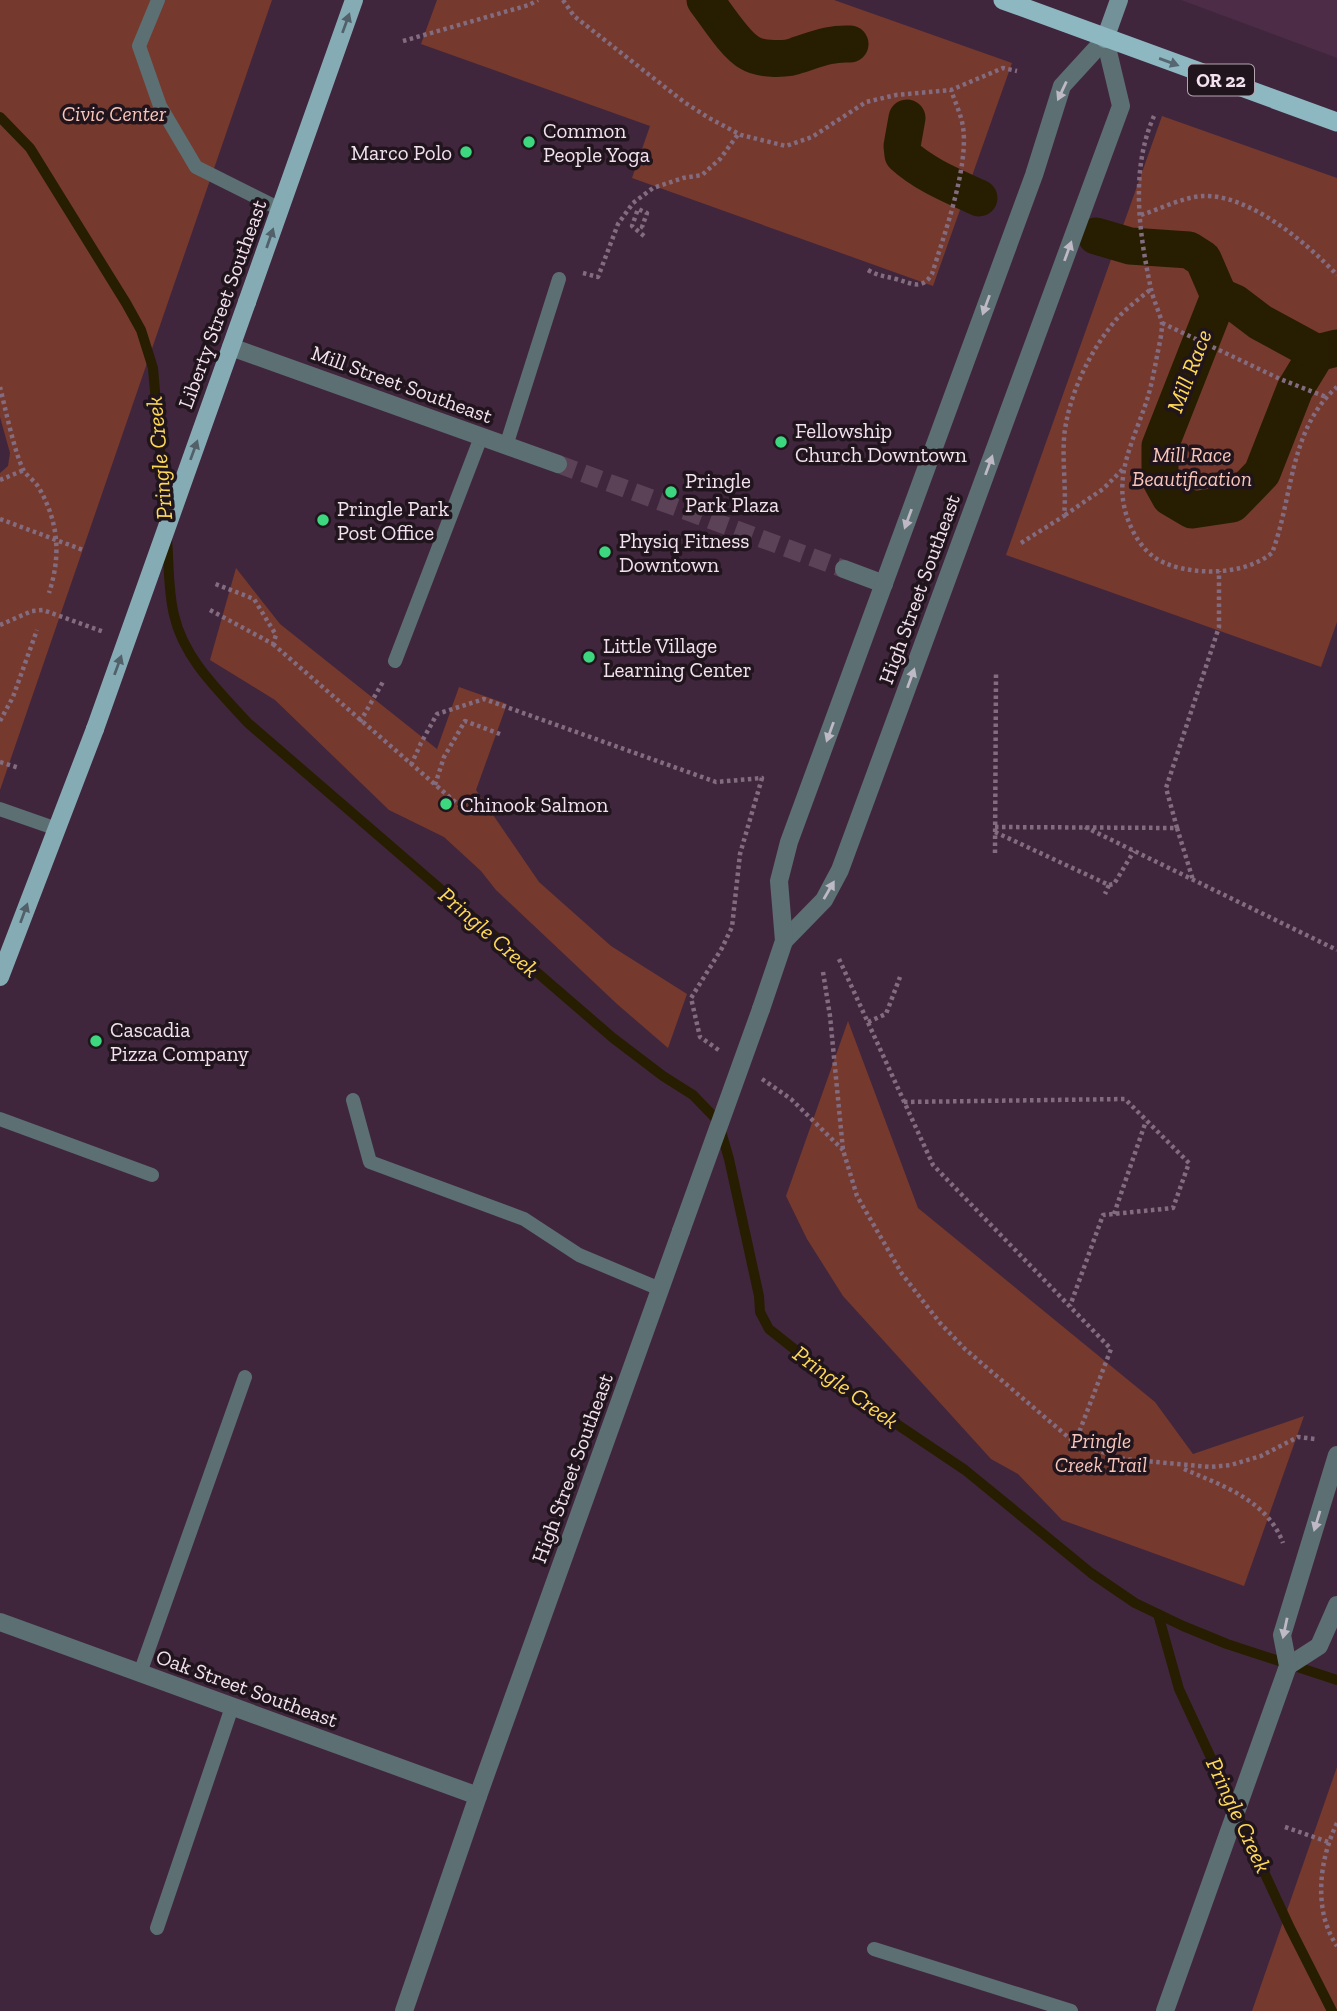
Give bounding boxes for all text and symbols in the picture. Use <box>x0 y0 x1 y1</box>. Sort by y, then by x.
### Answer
one-way arrow <box>341 13 352 34</box>
one-way arrow <box>1158 57 1179 68</box>
road number: OR 22 <box>1188 64 1254 96</box>
one-way arrow <box>1056 81 1068 101</box>
park label: Civic Center <box>62 101 167 126</box>
place label: Common People Yoga <box>543 118 650 167</box>
marker: Common People Yoga <box>521 134 537 150</box>
place label: Marco Polo <box>351 140 452 165</box>
marker: Marco Polo <box>458 144 474 160</box>
street label: Liberty Street Southeast <box>173 196 272 412</box>
one-way arrow <box>265 227 276 248</box>
one-way arrow <box>1062 240 1073 261</box>
one-way arrow <box>980 295 991 316</box>
water label: Mill Race <box>1160 326 1218 416</box>
street label: Mill Street Southeast <box>308 340 496 428</box>
water label: Pringle Creek <box>140 395 178 521</box>
place label: Fellowship Church Downtown <box>795 418 967 467</box>
marker: Fellowship Church Downtown <box>773 434 789 450</box>
one-way arrow <box>189 440 200 461</box>
park label: Mill Race Beautification <box>1132 442 1252 491</box>
one-way arrow <box>984 454 995 475</box>
place label: Pringle Park Plaza <box>685 468 779 517</box>
marker: Pringle Park Plaza <box>663 484 679 500</box>
street label: High Street Southeast <box>873 491 965 687</box>
place label: Pringle Park Post Office <box>337 496 449 545</box>
one-way arrow <box>902 508 913 529</box>
marker: Pringle Park Post Office <box>315 512 331 528</box>
place label: Physiq Fitness Downtown <box>619 528 750 577</box>
marker: Physiq Fitness Downtown <box>597 544 613 560</box>
place label: Little Village Learning Center <box>603 633 751 682</box>
marker: Little Village Learning Center <box>581 649 597 665</box>
one-way arrow <box>113 654 124 675</box>
one-way arrow <box>906 668 917 689</box>
one-way arrow <box>824 722 835 743</box>
place label: Chinook Salmon <box>460 792 608 817</box>
marker: Chinook Salmon <box>438 796 454 812</box>
one-way arrow <box>823 880 835 900</box>
water label: Pringle Creek <box>433 881 545 983</box>
one-way arrow <box>18 902 29 923</box>
place label: Cascadia Pizza Company <box>110 1017 249 1066</box>
marker: Cascadia Pizza Company <box>88 1033 104 1049</box>
water label: Pringle Creek <box>788 1339 904 1435</box>
street label: High Street Southeast <box>526 1370 618 1566</box>
park label: Pringle Creek Trail <box>1055 1428 1147 1477</box>
one-way arrow <box>1311 1510 1322 1531</box>
one-way arrow <box>1279 1617 1290 1639</box>
street label: Oak Street Southeast <box>153 1644 341 1733</box>
water label: Pringle Creek <box>1200 1753 1278 1877</box>

